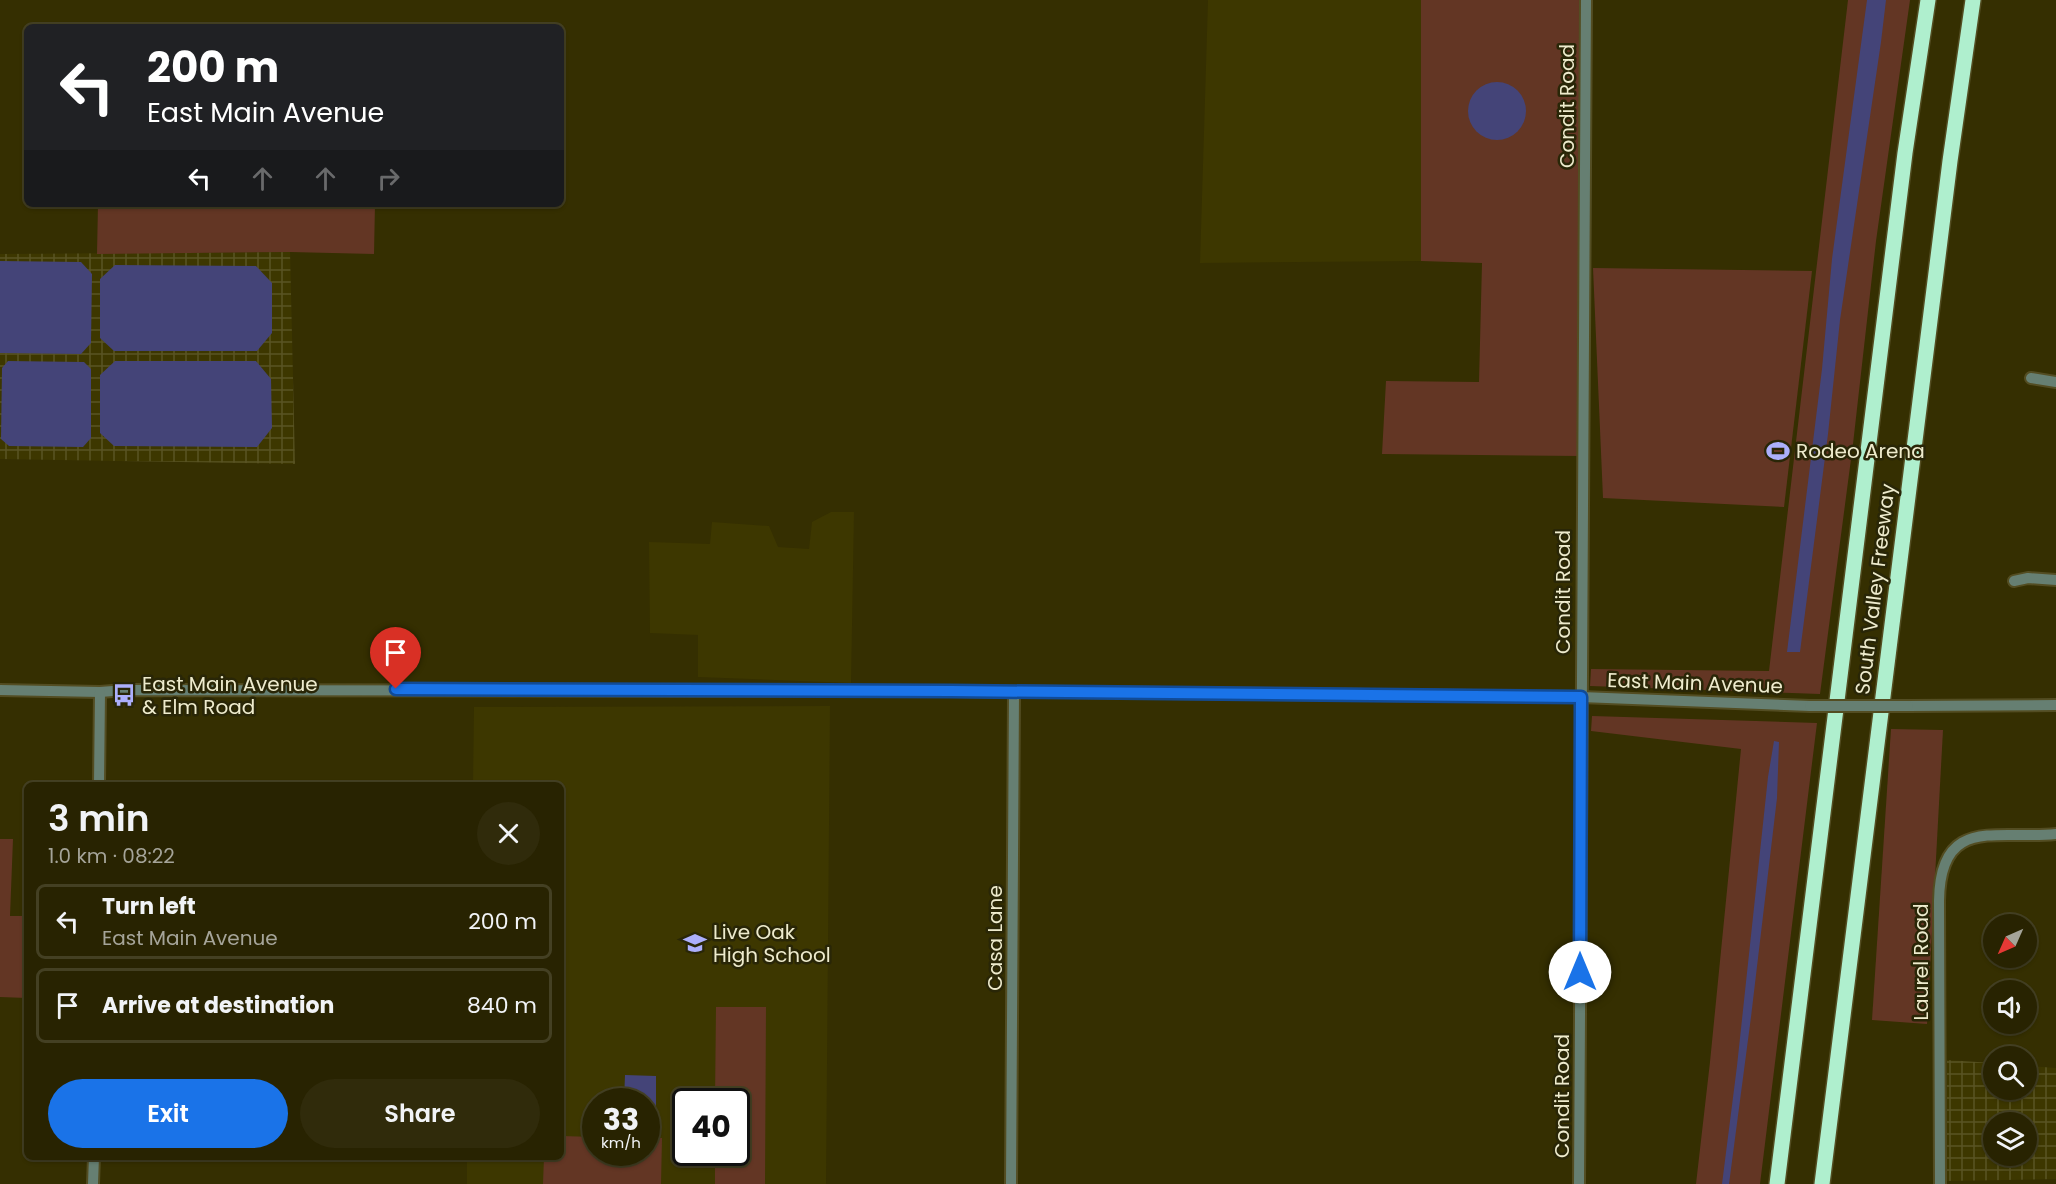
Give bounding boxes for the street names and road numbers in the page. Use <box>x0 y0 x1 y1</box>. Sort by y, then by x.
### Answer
street label: Condit Road <box>1553 44 1581 168</box>
street label: South Valley Freeway <box>1848 482 1902 696</box>
street label: Condit Road <box>1549 530 1577 654</box>
street label: East Main Avenue <box>1607 666 1783 700</box>
street label: Casa Lane <box>981 885 1009 991</box>
street label: Laurel Road <box>1907 903 1935 1021</box>
street label: Condit Road <box>1548 1034 1576 1158</box>

